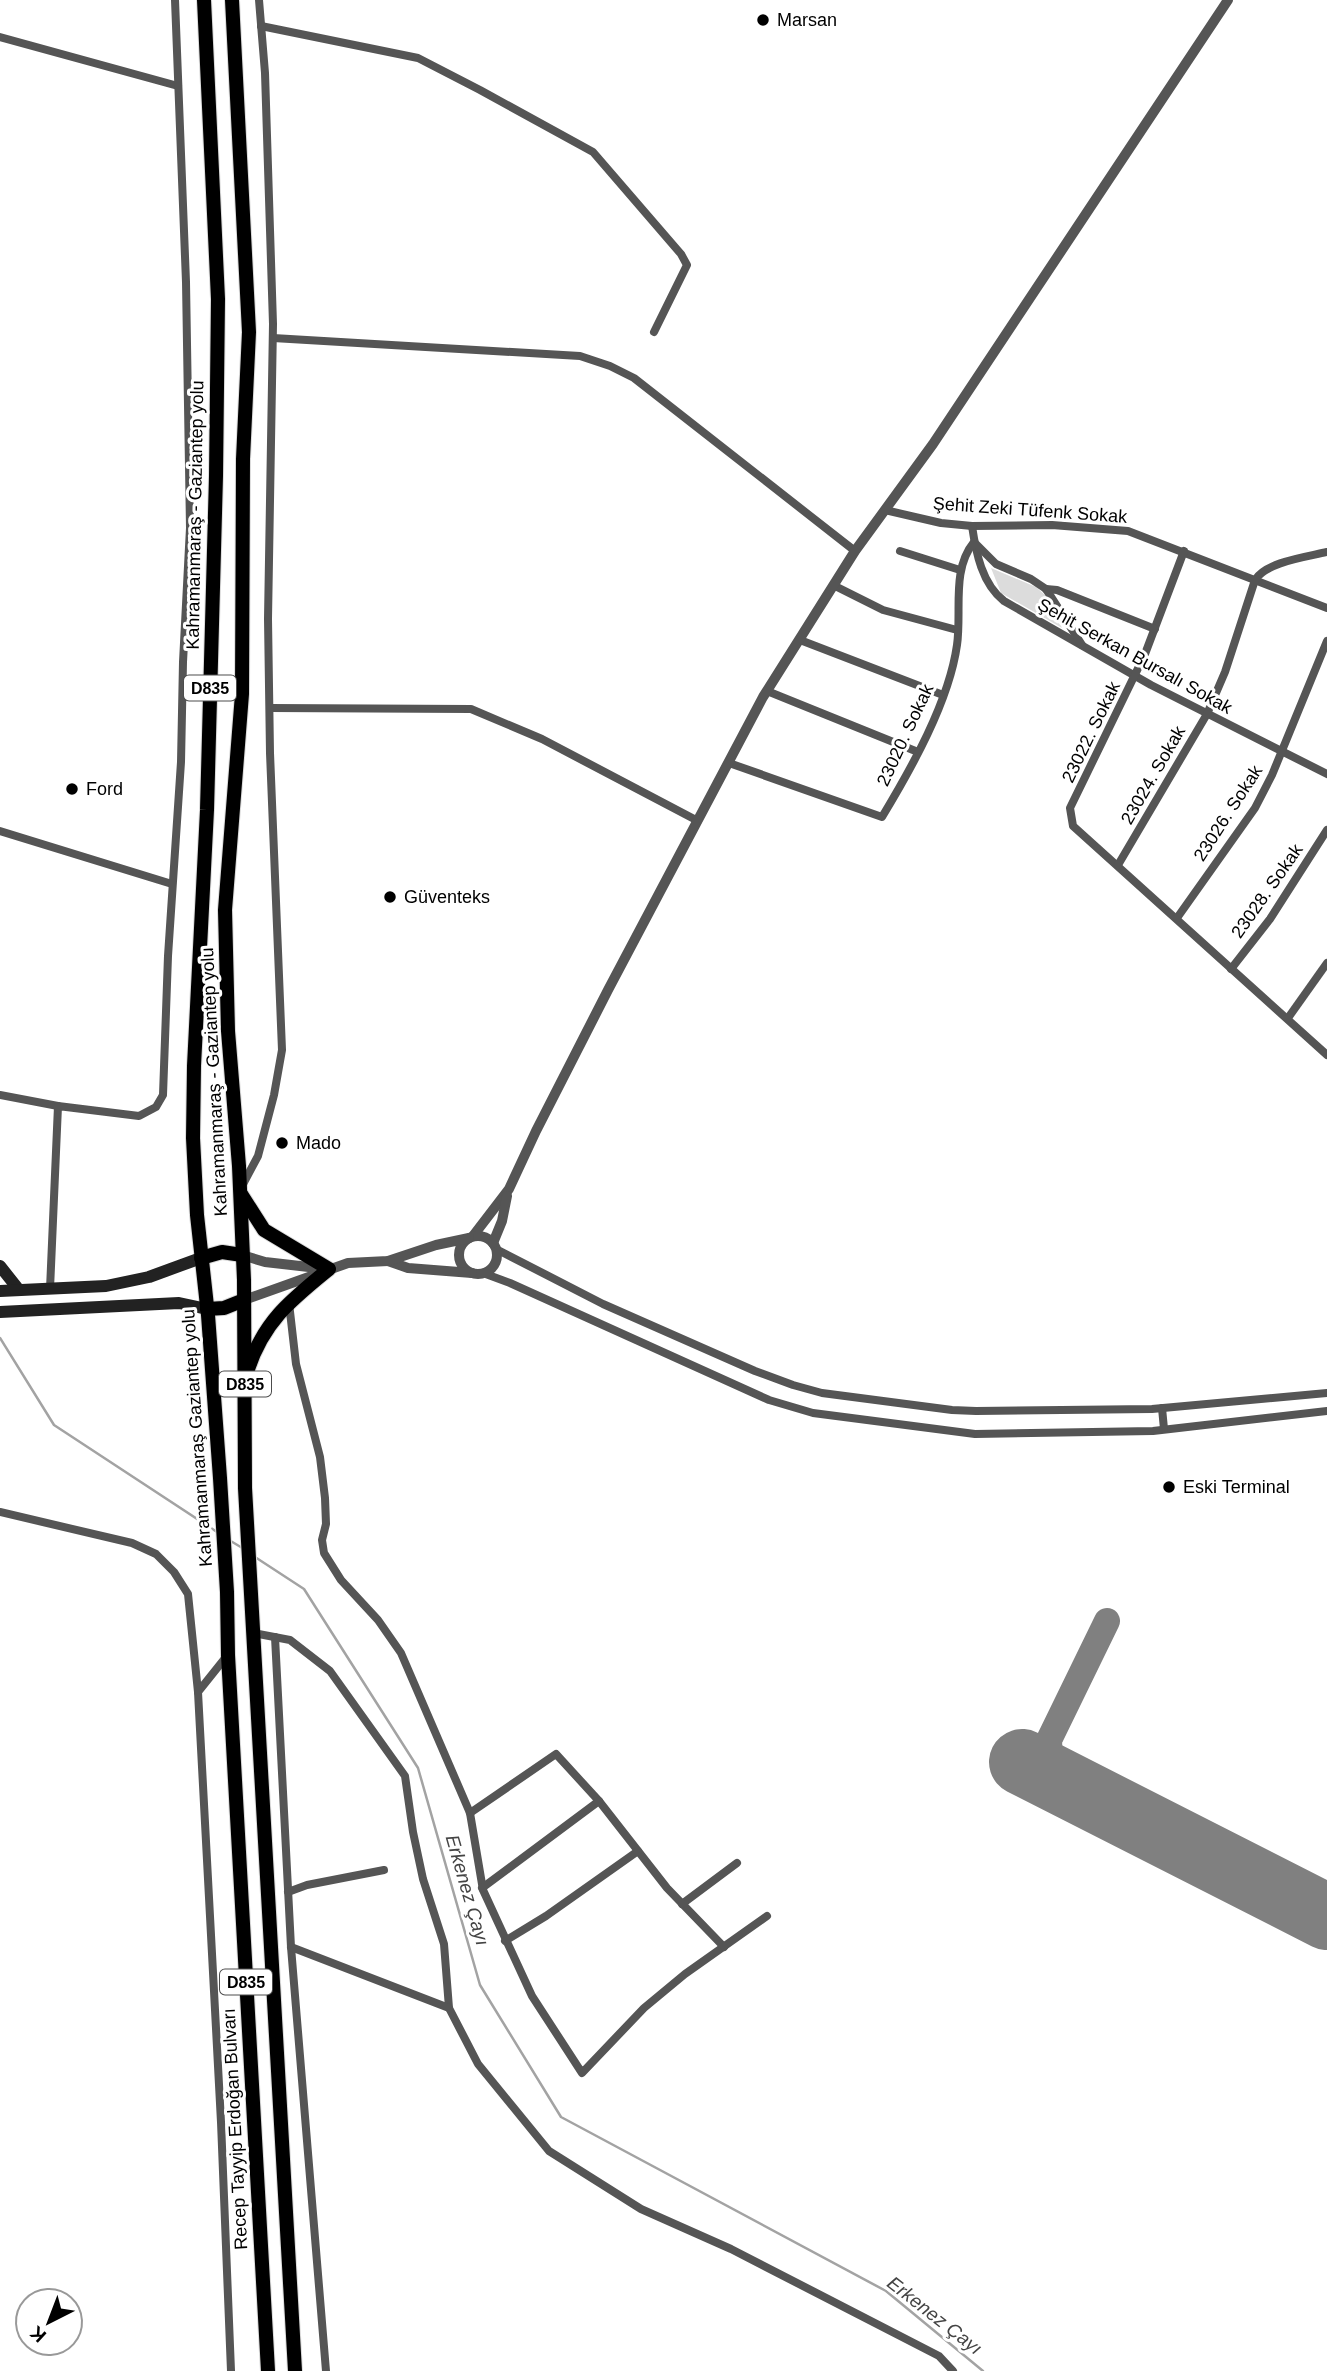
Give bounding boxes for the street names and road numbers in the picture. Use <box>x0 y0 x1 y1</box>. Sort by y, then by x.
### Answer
street label: Kahramanmaraş - Gaziantep yolu <box>183 380 207 650</box>
street label: Şehit Zeki Tüfenk Sokak <box>932 493 1129 527</box>
street label: Şehit Serkan Bursalı Sokak <box>1034 594 1237 718</box>
road number: D835 <box>184 676 236 701</box>
street label: 23022. Sokak <box>1058 677 1125 786</box>
street label: 23020. Sokak <box>873 680 938 789</box>
street label: 23024. Sokak <box>1117 721 1190 828</box>
street label: 23026. Sokak <box>1190 761 1267 865</box>
street label: 23028. Sokak <box>1227 839 1307 942</box>
street label: Kahramanmaraş - Gaziantep yolu <box>197 947 231 1217</box>
street label: Kahramanmaraş Gaziantep yolu <box>178 1309 216 1567</box>
road number: D835 <box>219 1372 271 1396</box>
road number: D835 <box>220 1970 272 1994</box>
street label: Recep Tayyip Erdoğan Bulvarı <box>219 2008 251 2250</box>

